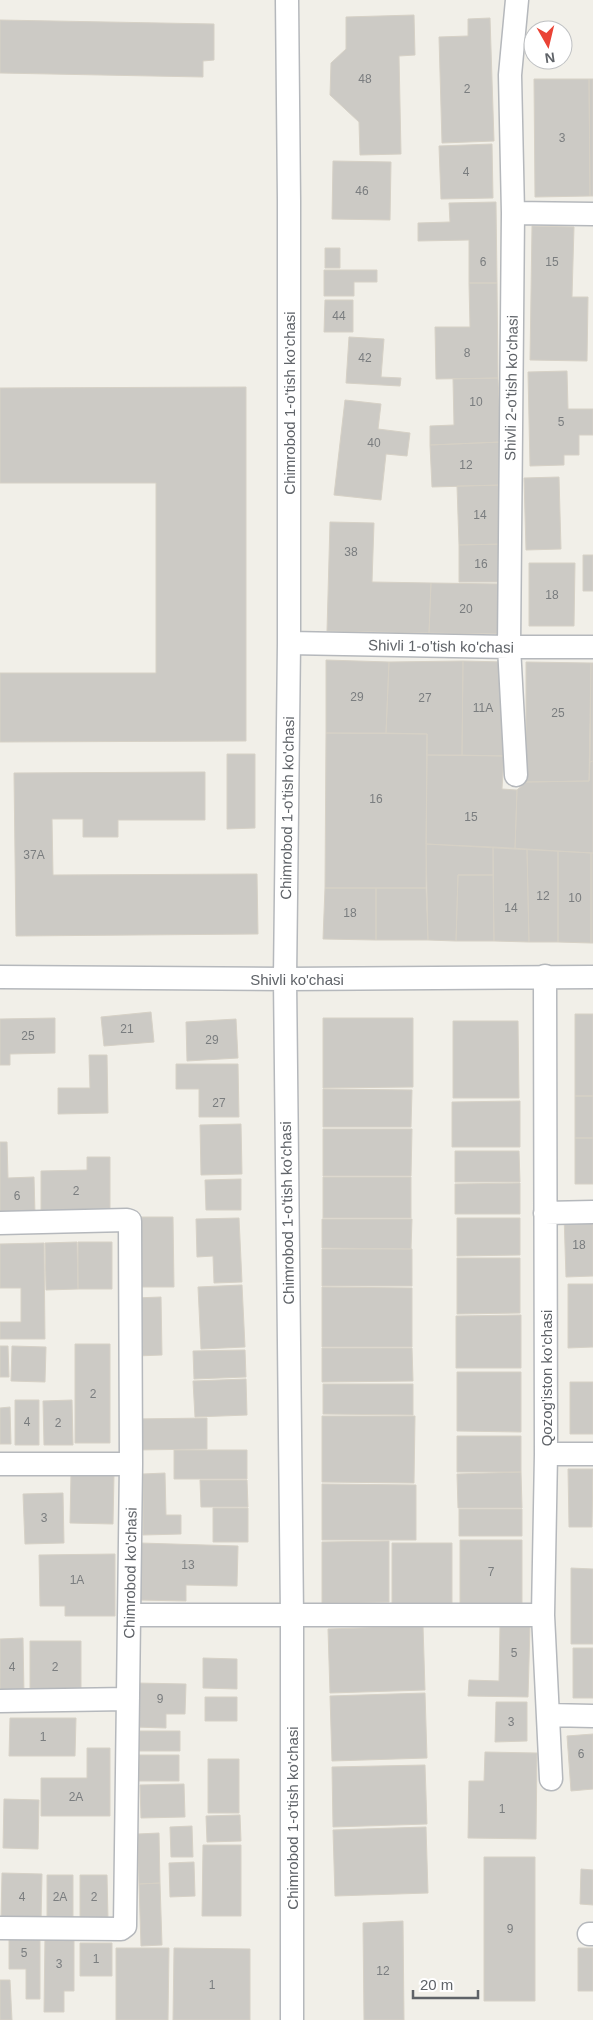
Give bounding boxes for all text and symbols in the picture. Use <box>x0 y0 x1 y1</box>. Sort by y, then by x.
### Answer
north arrow <box>523 20 573 70</box>
text: N <box>544 49 556 67</box>
house number: 48 <box>358 72 372 86</box>
house number: 2 <box>464 82 471 96</box>
house number: 3 <box>559 131 566 145</box>
house number: 4 <box>463 165 470 179</box>
house number: 46 <box>355 184 369 198</box>
house number: 6 <box>480 255 487 269</box>
house number: 15 <box>545 255 559 269</box>
house number: 44 <box>332 309 346 323</box>
street label: Chimrobod 1-o'tish ko'chasi <box>281 311 298 495</box>
street label: Shivli 2-o'tish ko'chasi <box>501 315 521 461</box>
house number: 8 <box>464 346 471 360</box>
house number: 42 <box>358 351 372 365</box>
house number: 10 <box>469 395 483 409</box>
house number: 5 <box>558 415 565 429</box>
house number: 40 <box>367 436 381 450</box>
house number: 12 <box>459 458 473 472</box>
house number: 14 <box>473 508 487 522</box>
house number: 38 <box>344 545 358 559</box>
house number: 16 <box>474 557 488 571</box>
house number: 18 <box>545 588 559 602</box>
house number: 20 <box>459 602 473 616</box>
street label: Shivli 1-o'tish ko'chasi <box>368 636 514 656</box>
house number: 29 <box>350 690 364 704</box>
house number: 27 <box>418 691 432 705</box>
house number: 11А <box>473 701 493 715</box>
house number: 25 <box>551 706 565 720</box>
street label: Chimrobod 1-o'tish ko'chasi <box>277 716 297 900</box>
house number: 16 <box>369 792 383 806</box>
house number: 15 <box>464 810 478 824</box>
house number: 37А <box>23 848 45 862</box>
house number: 12 <box>536 889 550 903</box>
house number: 10 <box>568 891 582 905</box>
house number: 14 <box>504 901 518 915</box>
house number: 18 <box>343 906 357 920</box>
street label: Shivli ko'chasi <box>250 971 344 988</box>
house number: 21 <box>120 1022 134 1036</box>
house number: 25 <box>21 1029 35 1043</box>
house number: 29 <box>205 1033 219 1047</box>
house number: 27 <box>212 1096 226 1110</box>
street label: Chimrobod 1-o'tish ko'chasi <box>277 1121 297 1305</box>
house number: 2 <box>73 1184 80 1198</box>
house number: 6 <box>14 1189 21 1203</box>
house number: 18 <box>572 1238 586 1252</box>
street label: Qozog'iston ko'chasi <box>538 1310 555 1446</box>
house number: 2 <box>90 1387 97 1401</box>
house number: 4 <box>24 1415 31 1429</box>
house number: 2 <box>55 1416 62 1430</box>
street label: Chimrobod ko'chasi <box>120 1507 140 1639</box>
house number: 3 <box>41 1511 48 1525</box>
house number: 13 <box>181 1558 195 1572</box>
house number: 7 <box>488 1565 495 1579</box>
house number: 1А <box>70 1573 84 1587</box>
house number: 5 <box>511 1646 518 1660</box>
house number: 4 <box>9 1660 16 1674</box>
house number: 2 <box>52 1660 59 1674</box>
house number: 9 <box>157 1692 164 1706</box>
house number: 3 <box>508 1715 515 1729</box>
street label: Chimrobod 1-o'tish ko'chasi <box>284 1726 301 1910</box>
house number: 1 <box>40 1730 47 1744</box>
house number: 6 <box>578 1747 585 1761</box>
house number: 2А <box>69 1790 83 1804</box>
house number: 1 <box>499 1802 506 1816</box>
house number: 4 <box>19 1890 26 1904</box>
house number: 2А <box>53 1890 67 1904</box>
house number: 2 <box>91 1890 98 1904</box>
house number: 9 <box>507 1922 514 1936</box>
house number: 5 <box>21 1946 28 1960</box>
house number: 1 <box>93 1952 100 1966</box>
house number: 3 <box>56 1957 63 1971</box>
house number: 12 <box>376 1964 390 1978</box>
scale bar <box>413 1968 478 2000</box>
text: 20 m <box>420 1976 453 1993</box>
house number: 1 <box>209 1978 216 1992</box>

